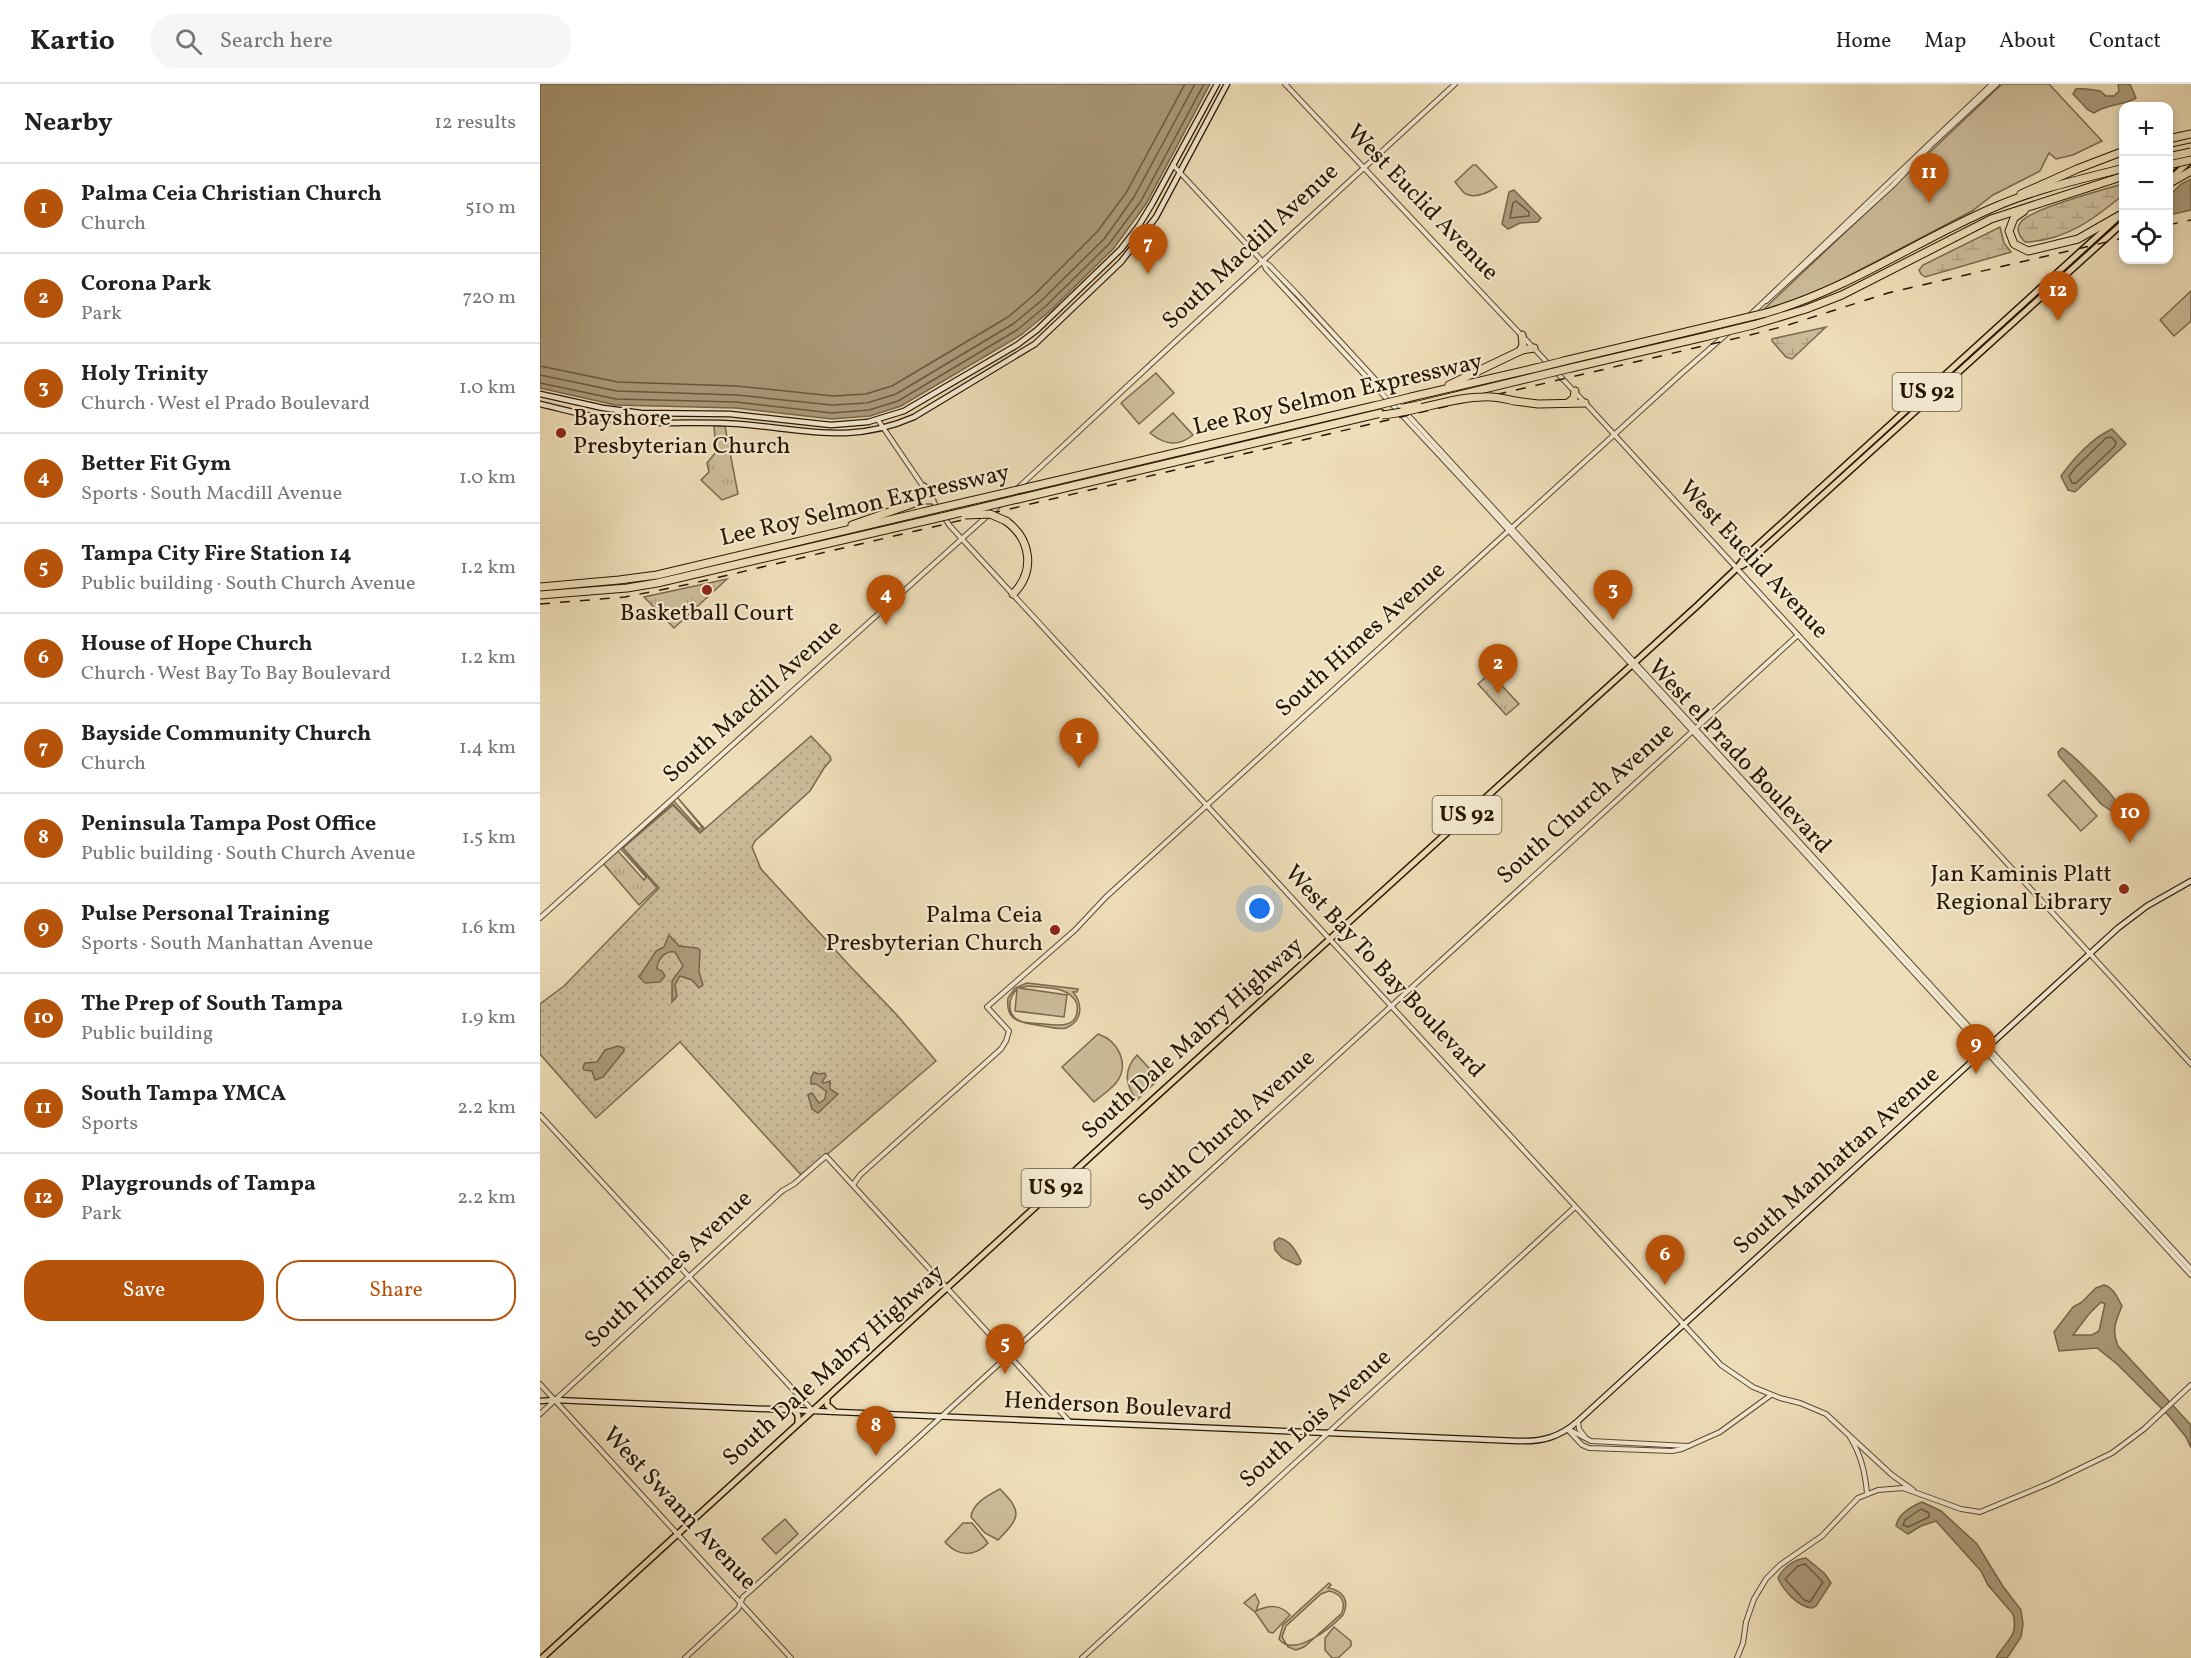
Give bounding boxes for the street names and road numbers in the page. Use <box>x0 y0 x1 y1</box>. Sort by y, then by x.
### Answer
street label: West Euclid Avenue <box>1338 117 1506 289</box>
street label: South Macdill Avenue <box>1155 156 1347 338</box>
street label: Lee Roy Selmon Expressway <box>1190 345 1486 445</box>
road number: US 92 <box>1892 373 1962 411</box>
street label: Lee Roy Selmon Expressway <box>717 456 1013 556</box>
street label: West Euclid Avenue <box>1670 473 1836 647</box>
street label: South Himes Avenue <box>1268 554 1454 726</box>
street label: South Macdill Avenue <box>656 612 850 792</box>
street label: West el Prado Boulevard <box>1640 652 1838 862</box>
street label: South Church Avenue <box>1490 715 1682 893</box>
road number: US 92 <box>1432 796 1502 834</box>
street label: West Bay To Bay Boulevard <box>1276 858 1492 1086</box>
street label: South Dale Mabry Highway <box>1075 930 1311 1148</box>
street label: South Church Avenue <box>1131 1042 1323 1220</box>
street label: South Manhattan Avenue <box>1726 1059 1948 1263</box>
road number: US 92 <box>1022 1169 1090 1207</box>
street label: South Himes Avenue <box>577 1183 761 1357</box>
street label: South Dale Mabry Highway <box>716 1257 952 1475</box>
street label: South Lois Avenue <box>1233 1341 1399 1497</box>
street label: Henderson Boulevard <box>1003 1384 1233 1430</box>
street label: West Swann Avenue <box>594 1420 764 1598</box>

